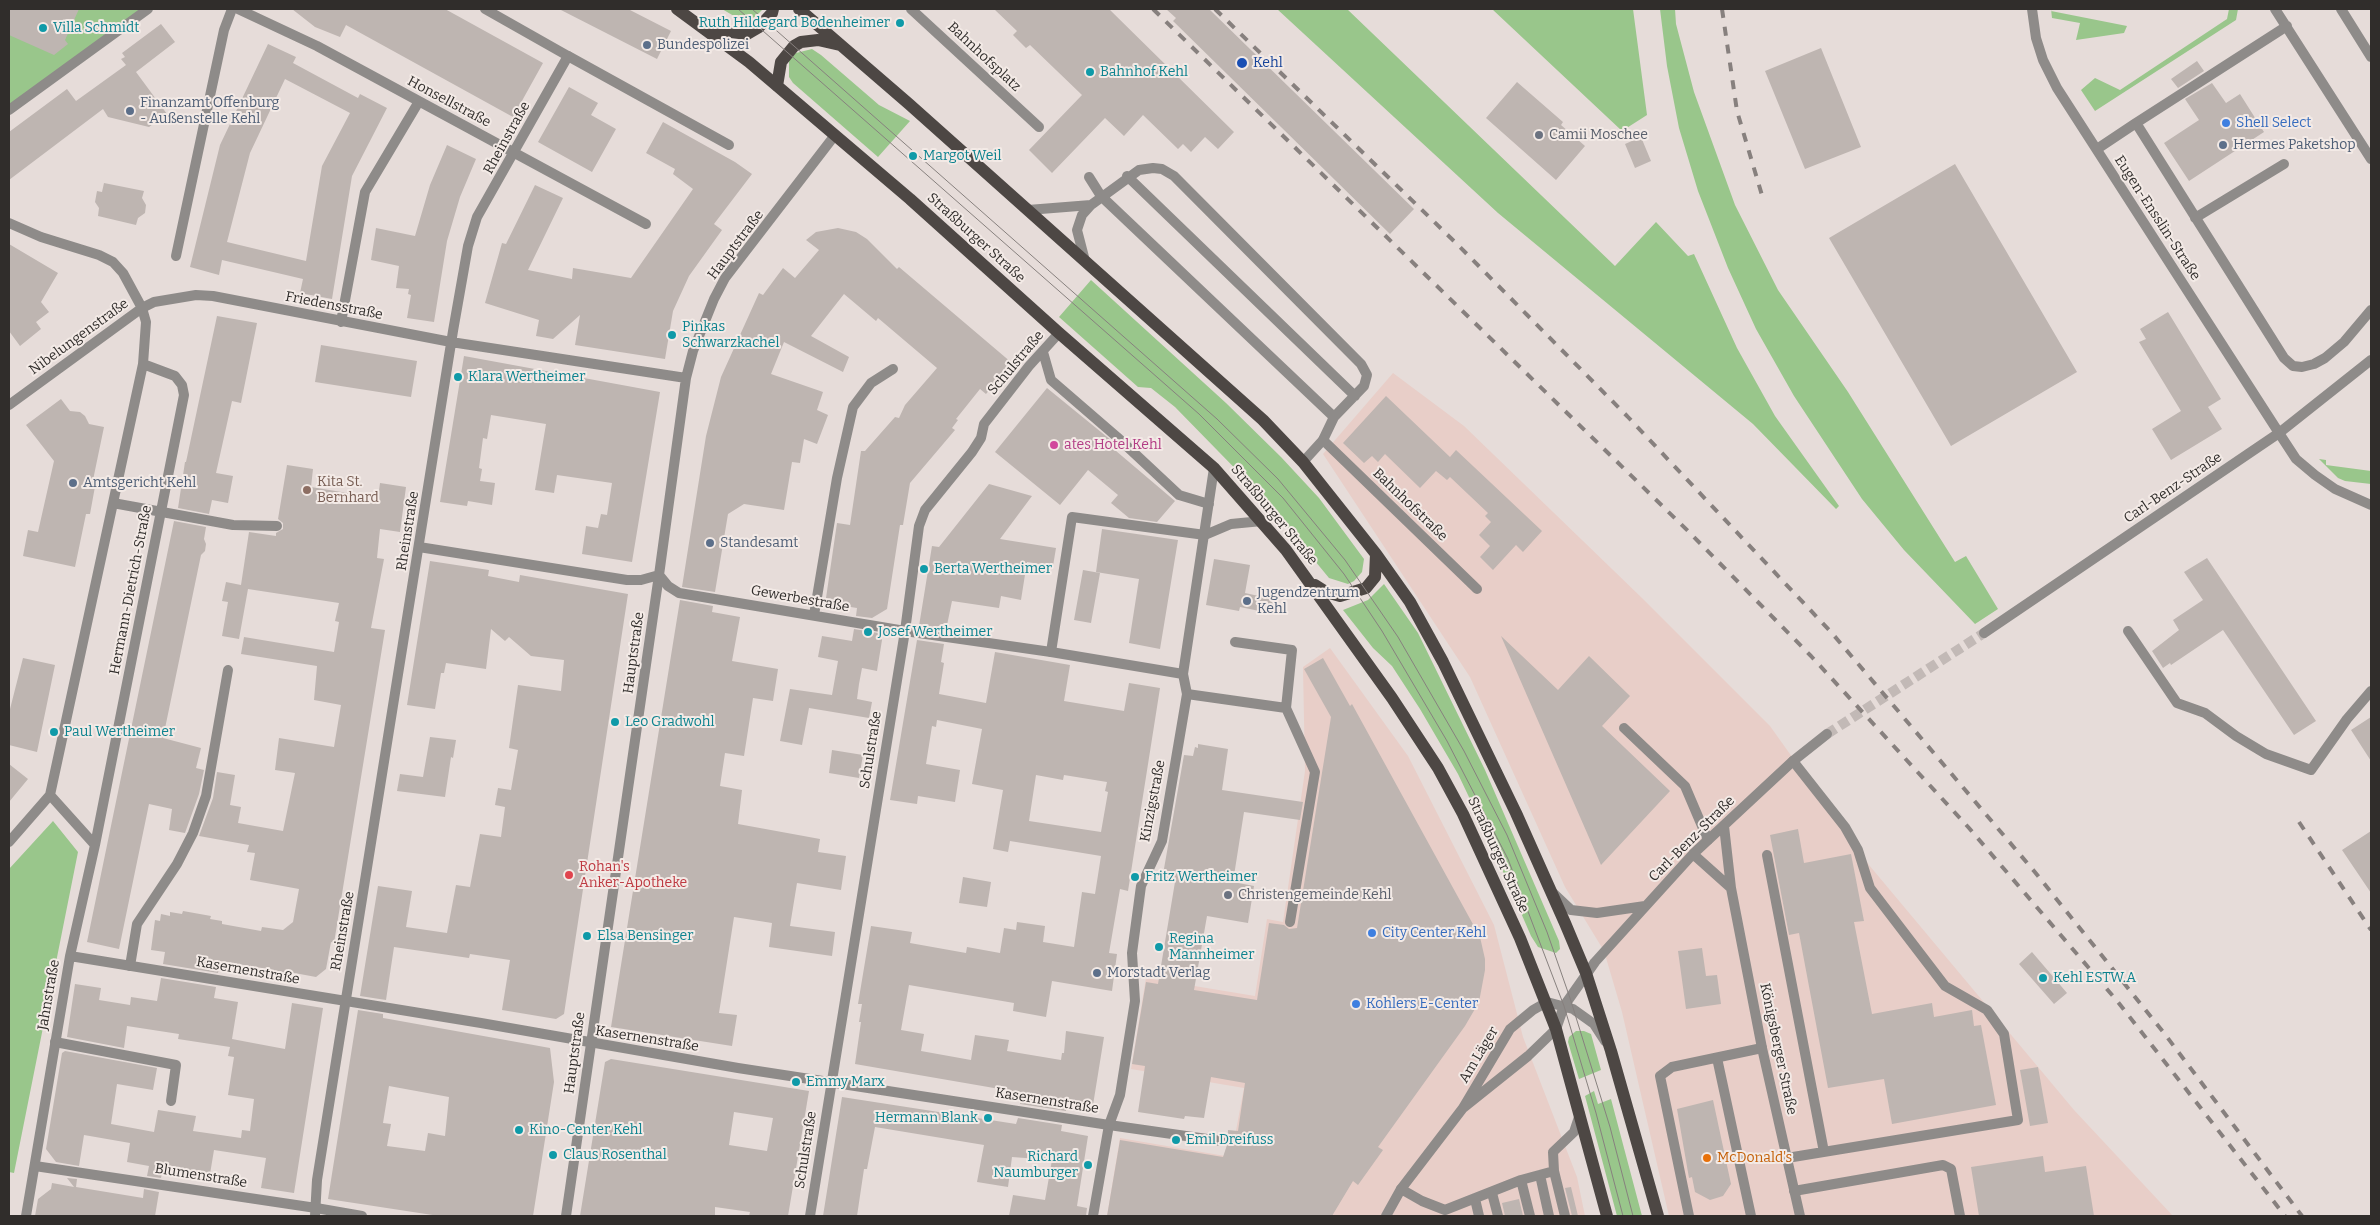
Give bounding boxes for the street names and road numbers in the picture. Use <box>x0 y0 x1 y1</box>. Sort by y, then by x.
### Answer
street label: Bahnhofsplatz <box>944 19 1024 95</box>
street label: Honsellstraße <box>404 73 494 131</box>
street label: Rheinstraße <box>480 99 534 177</box>
street label: Eugen-Ensslin-Straße <box>2110 152 2204 284</box>
street label: Straßburger Straße <box>924 190 1028 286</box>
street label: Hauptstraße <box>705 207 767 283</box>
street label: Friedensstraße <box>284 288 384 324</box>
street label: Nibelungenstraße <box>26 295 132 379</box>
street label: Schulstraße <box>984 328 1048 398</box>
street label: Carl-Benz-Straße <box>2121 449 2225 527</box>
street label: Straßburger Straße <box>1227 461 1321 569</box>
street label: Bahnhofstraße <box>1369 465 1451 545</box>
street label: Rheinstraße <box>393 490 423 572</box>
street label: Hermann-Dietrich-Straße <box>106 504 156 676</box>
street label: Gewerbestraße <box>749 582 851 616</box>
street label: Hauptstraße <box>620 611 648 695</box>
street label: Schulstraße <box>857 710 885 790</box>
street label: Kinzigstraße <box>1137 759 1169 843</box>
street label: Carl-Benz-Straße <box>1646 793 1738 885</box>
street label: Straßburger Straße <box>1464 794 1532 916</box>
street label: Rheinstraße <box>328 890 358 972</box>
street label: Kasernenstraße <box>195 954 301 988</box>
street label: Jahnstraße <box>35 958 63 1032</box>
street label: Königsberger Straße <box>1756 982 1800 1116</box>
street label: Hauptstraße <box>561 1011 589 1095</box>
street label: Kasernenstraße <box>594 1023 700 1055</box>
street label: Am Läger <box>1456 1024 1502 1086</box>
street label: Kasernenstraße <box>994 1085 1100 1117</box>
street label: Schulstraße <box>792 1110 820 1190</box>
street label: Blumenstraße <box>154 1160 248 1192</box>

